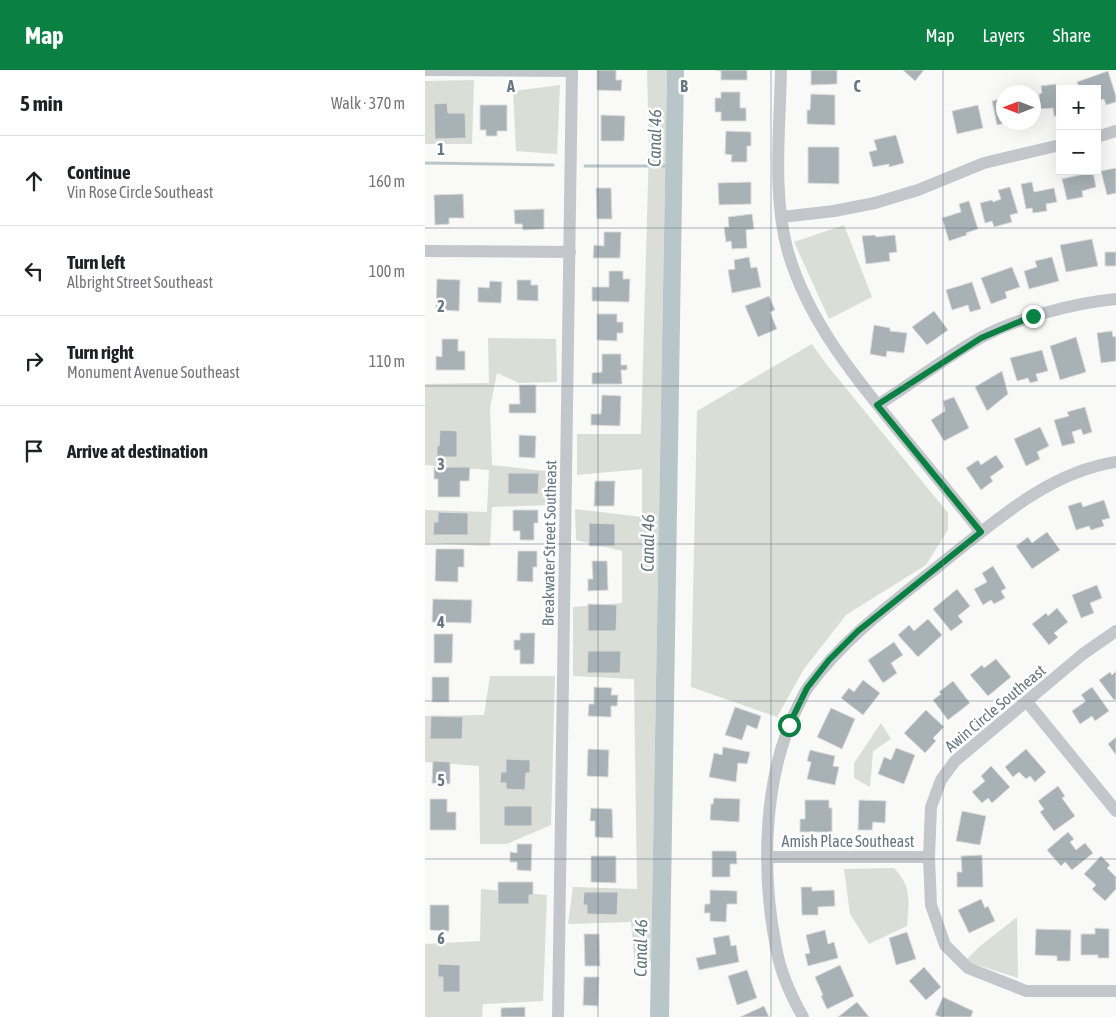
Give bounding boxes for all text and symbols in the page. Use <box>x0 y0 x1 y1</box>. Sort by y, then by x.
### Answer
text: Map <box>25 22 64 49</box>
text: Map <box>925 25 954 46</box>
text: Layers <box>982 25 1025 46</box>
text: Share <box>1053 25 1091 46</box>
text: A <box>506 77 515 95</box>
text: B <box>680 77 688 95</box>
text: C <box>853 77 861 95</box>
north arrow <box>996 85 1041 130</box>
map controls <box>1056 85 1101 175</box>
button: + <box>1056 85 1101 130</box>
text: 5 min <box>20 91 63 115</box>
text: Walk · 370 m <box>331 94 405 112</box>
water label: Canal 46 <box>643 109 666 167</box>
button: − <box>1056 130 1101 175</box>
text: 1 <box>437 140 445 158</box>
text: Continue <box>67 161 131 183</box>
icon: ahead <box>20 167 48 195</box>
text: 160 m <box>369 172 405 190</box>
text: Vin Rose Circle Southeast <box>67 183 213 201</box>
text: Turn left <box>67 251 125 273</box>
icon: left <box>20 257 48 285</box>
text: 100 m <box>369 262 405 280</box>
text: Albright Street Southeast <box>67 273 213 291</box>
text: 2 <box>437 297 445 315</box>
route end <box>1022 305 1045 328</box>
text: Turn right <box>67 341 134 363</box>
icon: right <box>20 347 48 375</box>
text: 110 m <box>369 352 405 370</box>
text: Monument Avenue Southeast <box>67 363 240 381</box>
icon: arrive <box>20 437 48 465</box>
text: Arrive at destination <box>67 440 208 462</box>
text: 3 <box>437 455 445 473</box>
street label: Breakwater Street Southeast <box>539 459 559 626</box>
water label: Canal 46 <box>636 514 659 572</box>
text: 4 <box>436 613 445 631</box>
street label: Awin Circle Southeast <box>941 661 1049 755</box>
route start <box>778 714 801 737</box>
text: 5 <box>437 771 445 789</box>
street label: Amish Place Southeast <box>782 832 915 850</box>
water label: Canal 46 <box>629 919 652 977</box>
text: 6 <box>437 929 445 947</box>

